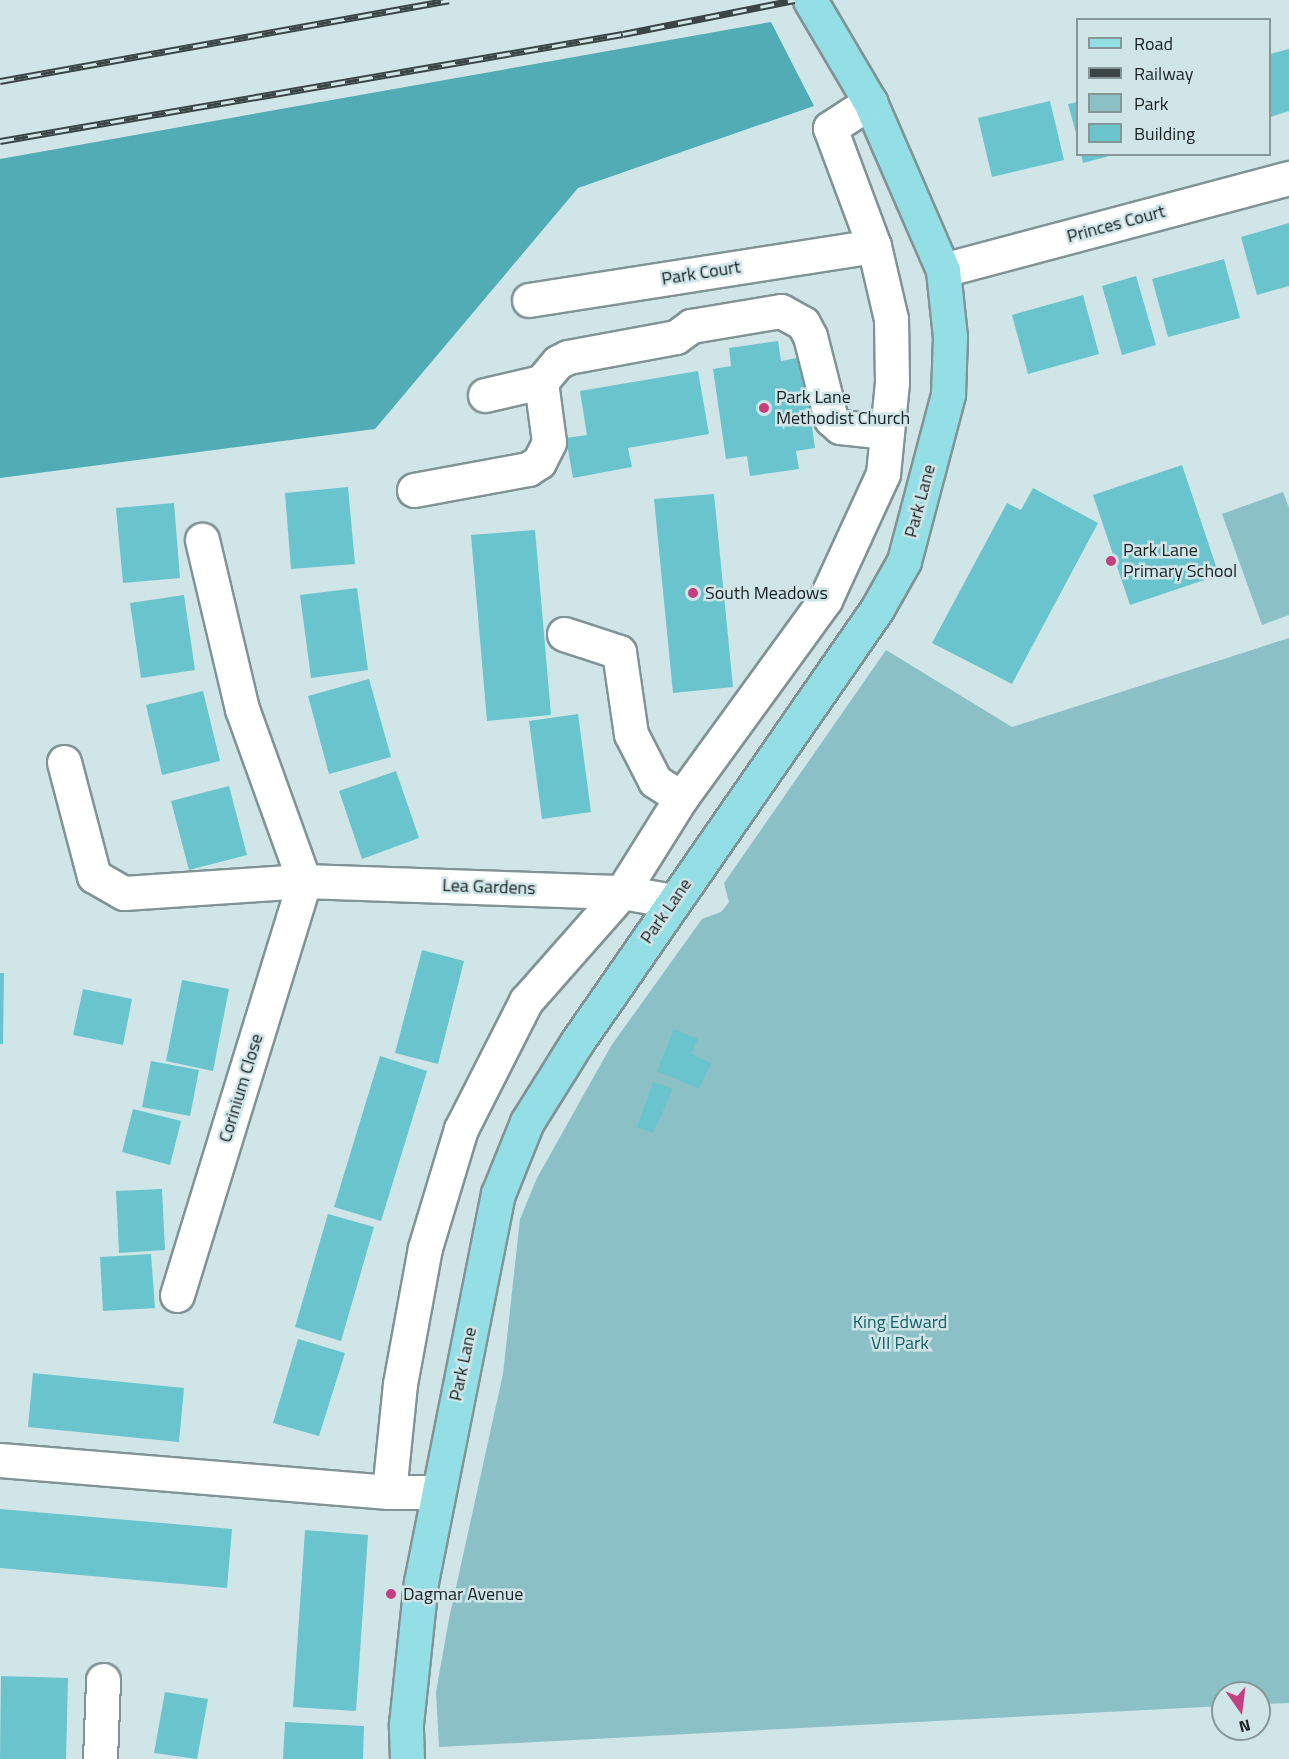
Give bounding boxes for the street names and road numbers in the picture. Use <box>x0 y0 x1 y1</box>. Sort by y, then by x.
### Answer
street label: Princes Court <box>1064 201 1168 247</box>
street label: Park Court <box>660 256 742 290</box>
street label: Park Lane <box>900 462 940 540</box>
street label: Park Lane <box>636 874 696 948</box>
street label: Lea Gardens <box>442 875 536 899</box>
street label: Corinium Close <box>214 1031 268 1145</box>
street label: Park Lane <box>445 1325 481 1403</box>

